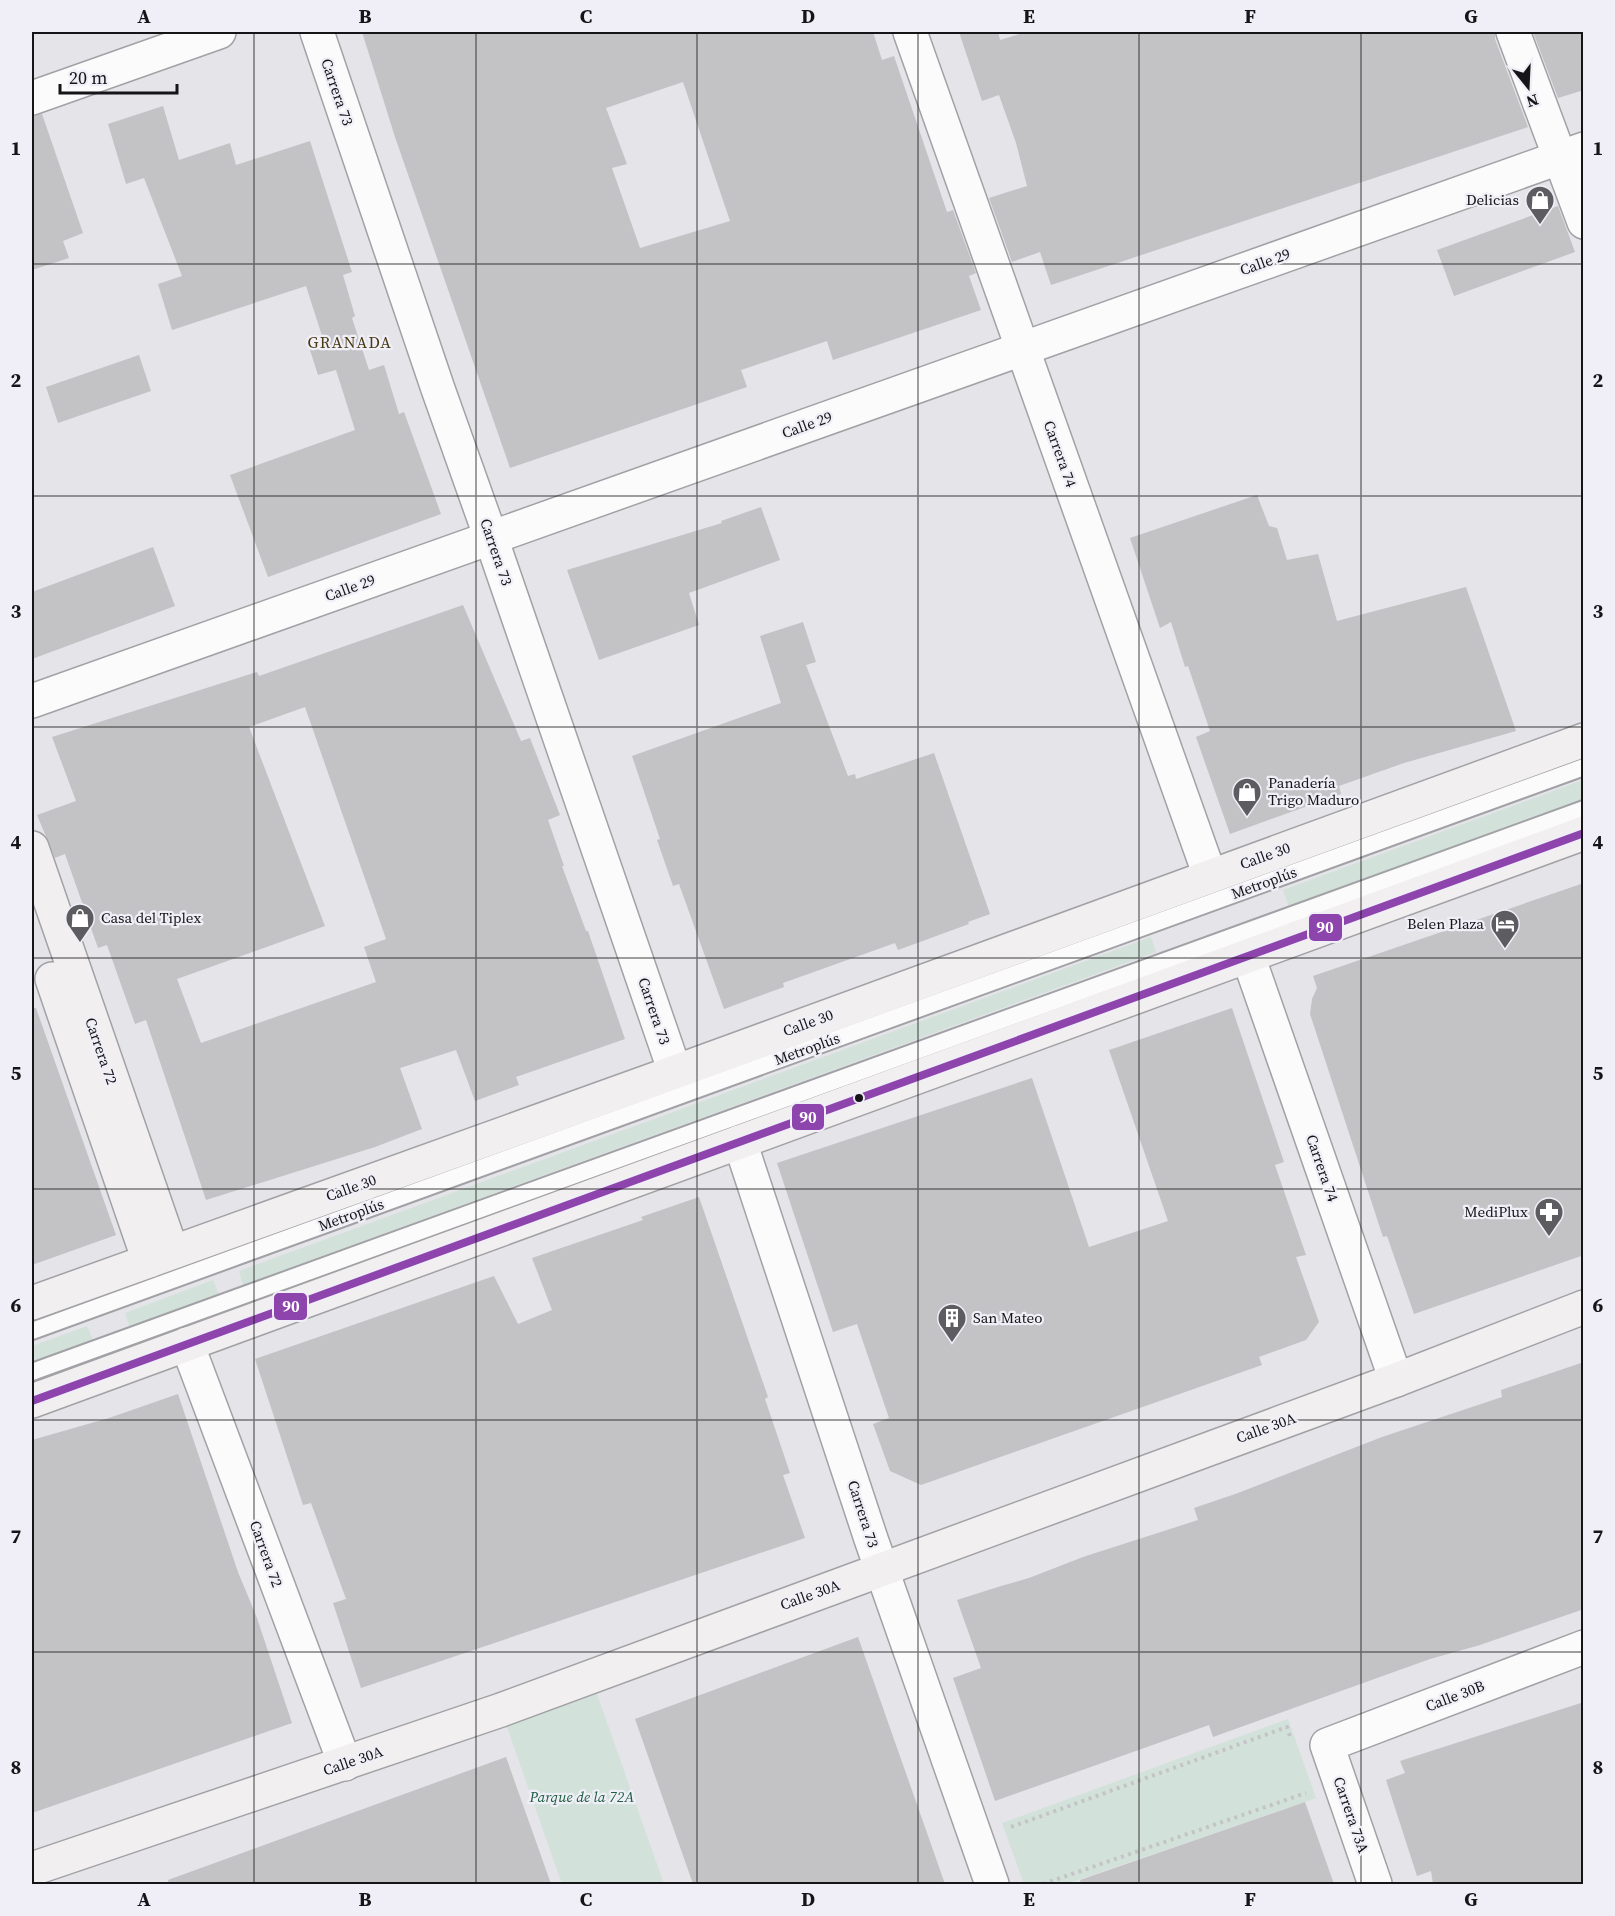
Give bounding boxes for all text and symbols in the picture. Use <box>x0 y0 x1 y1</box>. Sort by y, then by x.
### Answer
text: A <box>137 2 151 30</box>
text: B <box>358 2 372 30</box>
text: C <box>580 2 592 30</box>
text: D <box>801 2 815 30</box>
text: E <box>1023 2 1035 30</box>
text: F <box>1244 2 1256 30</box>
text: G <box>1464 2 1478 30</box>
street label: Carrera 73 <box>316 56 359 128</box>
scale bar <box>60 57 177 95</box>
north arrow <box>1498 57 1558 117</box>
text: 20 m <box>69 65 107 90</box>
text: N <box>1523 89 1542 114</box>
text: 1 <box>11 134 21 162</box>
text: 1 <box>1593 134 1603 162</box>
shop icon: Delicias <box>1524 184 1556 226</box>
place label: Delicias <box>1466 189 1519 210</box>
street label: Calle 29 <box>1237 243 1293 280</box>
district label: GRANADA <box>308 331 392 353</box>
text: 2 <box>11 366 22 394</box>
text: 2 <box>1593 366 1604 394</box>
street label: Calle 29 <box>779 406 835 443</box>
street label: Carrera 74 <box>1039 418 1082 491</box>
street label: Carrera 73 <box>475 516 518 588</box>
street label: Calle 29 <box>322 569 378 606</box>
text: 3 <box>11 597 22 625</box>
text: 3 <box>1593 597 1604 625</box>
place label: Panadería Trigo Maduro <box>1268 772 1359 810</box>
shop icon: Panadería Trigo Maduro <box>1231 776 1263 818</box>
text: 4 <box>11 828 22 856</box>
text: 4 <box>1593 828 1604 856</box>
street label: Calle 30 <box>1237 837 1293 874</box>
street label: Metroplús <box>1228 861 1299 904</box>
shop icon: Casa del Tiplex <box>64 902 96 944</box>
place label: Casa del Tiplex <box>101 907 202 928</box>
hotel icon: Belen Plaza <box>1489 908 1521 950</box>
line badge: 90 <box>1308 913 1343 942</box>
place label: Belen Plaza <box>1407 913 1484 934</box>
text: 90 <box>1316 916 1334 938</box>
street label: Carrera 73 <box>633 975 676 1047</box>
street label: Calle 30 <box>780 1004 836 1041</box>
street label: Carrera 72 <box>80 1015 123 1087</box>
street label: Metroplús <box>771 1027 842 1070</box>
text: 5 <box>11 1059 22 1087</box>
text: 5 <box>1593 1059 1604 1087</box>
unlabelled marker <box>853 1092 865 1104</box>
line badge: 90 <box>791 1103 825 1131</box>
text: 90 <box>799 1106 817 1128</box>
street label: Carrera 74 <box>1301 1132 1344 1205</box>
street label: Calle 30 <box>323 1169 379 1206</box>
street label: Metroplús <box>315 1193 386 1236</box>
pharmacy icon: MediPlux <box>1533 1196 1565 1238</box>
place label: MediPlux <box>1464 1201 1528 1222</box>
text: 6 <box>11 1291 22 1319</box>
text: 6 <box>1593 1291 1604 1319</box>
line badge: 90 <box>273 1292 308 1321</box>
text: 90 <box>282 1295 300 1317</box>
building icon: San Mateo <box>936 1302 968 1344</box>
place label: San Mateo <box>973 1307 1042 1328</box>
street label: Calle 30A <box>1233 1407 1299 1448</box>
street label: Carrera 73 <box>843 1478 884 1550</box>
street label: Carrera 72 <box>245 1518 288 1590</box>
text: 7 <box>11 1522 22 1550</box>
text: 7 <box>1593 1522 1604 1550</box>
street label: Calle 30A <box>777 1574 843 1615</box>
street label: Calle 30B <box>1422 1675 1487 1716</box>
street label: Calle 30A <box>320 1740 386 1781</box>
text: 8 <box>11 1753 21 1781</box>
text: 8 <box>1593 1753 1603 1781</box>
street label: Carrera 73A <box>1329 1774 1374 1856</box>
park label: Parque de la 72A <box>528 1786 635 1807</box>
text: A <box>137 1885 151 1913</box>
text: B <box>358 1885 372 1913</box>
text: C <box>580 1885 592 1913</box>
text: D <box>801 1885 815 1913</box>
text: E <box>1023 1885 1035 1913</box>
text: F <box>1244 1885 1256 1913</box>
text: G <box>1464 1885 1478 1913</box>

